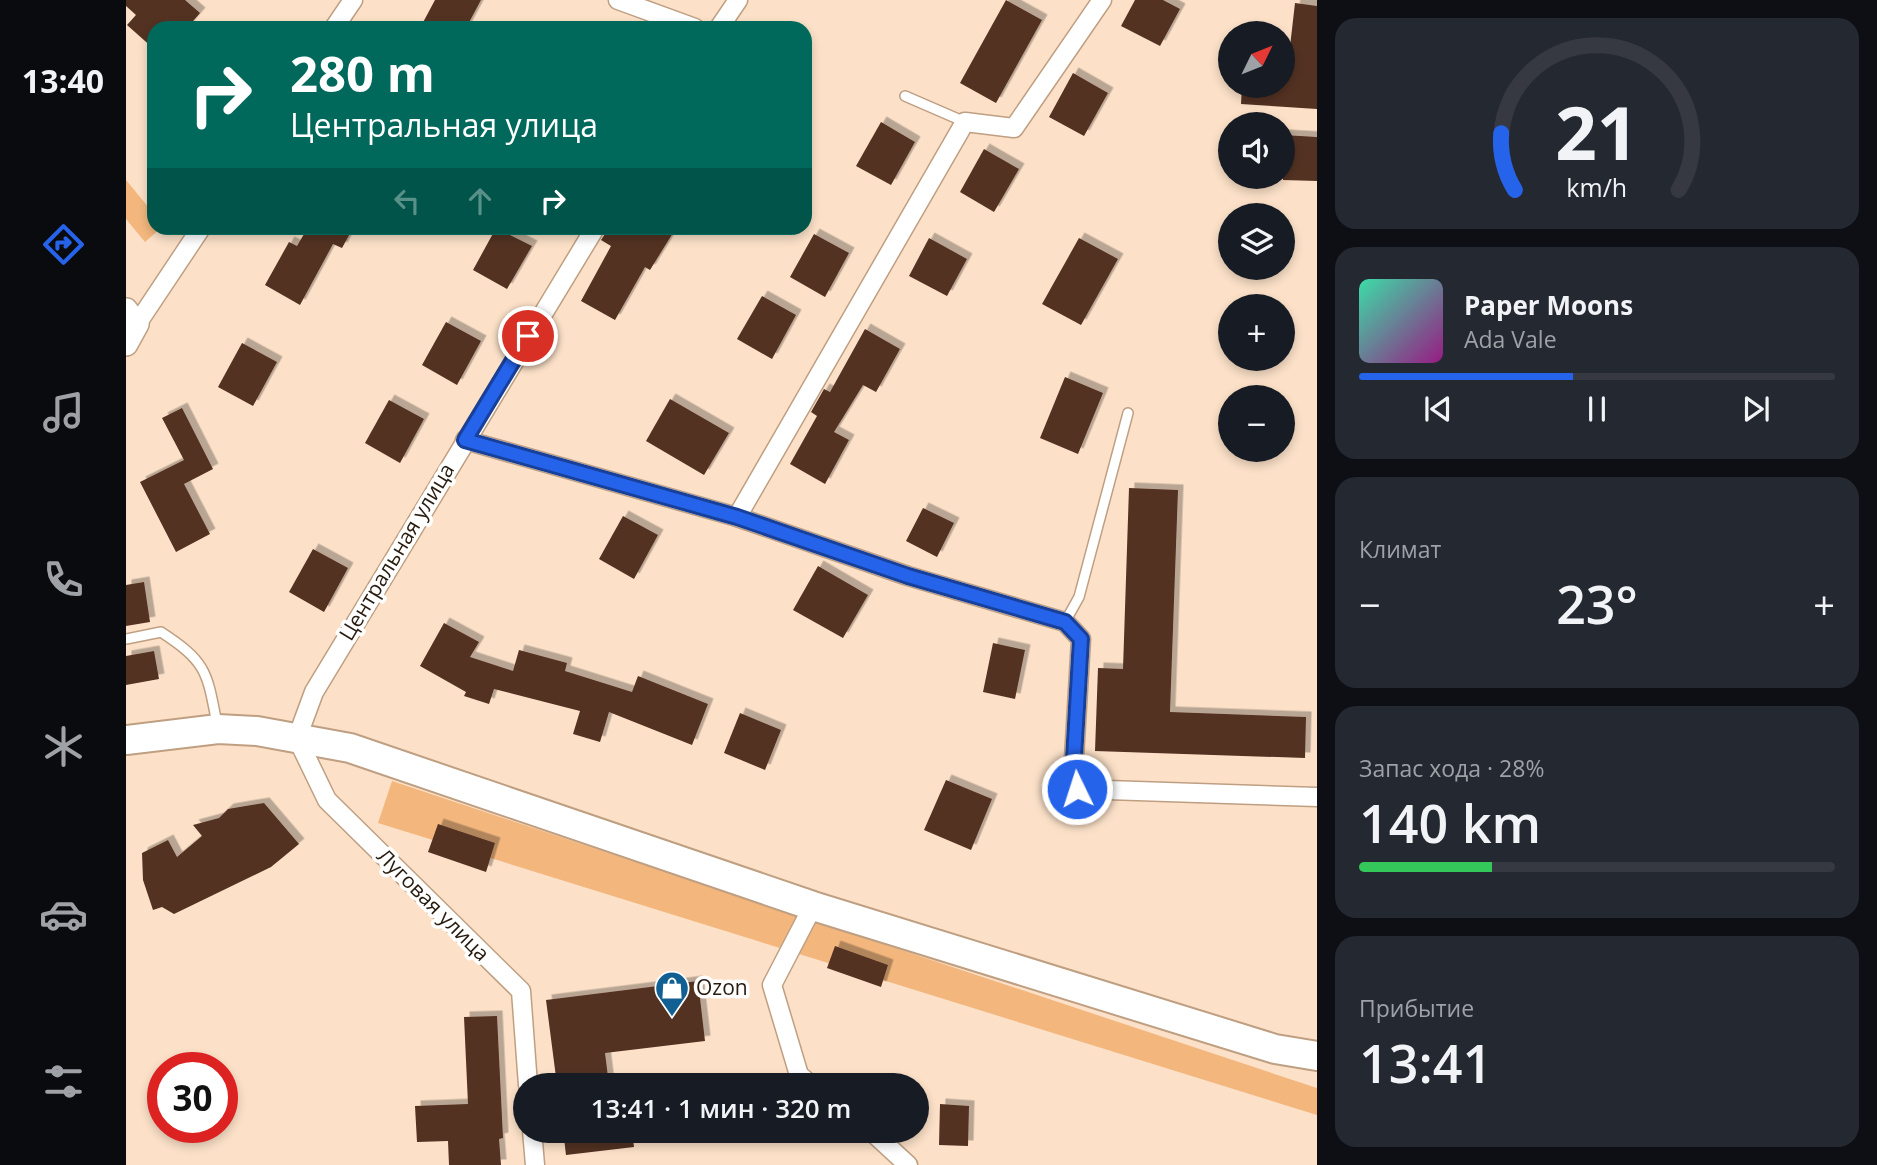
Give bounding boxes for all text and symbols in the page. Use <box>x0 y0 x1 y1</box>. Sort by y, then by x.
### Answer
north arrow <box>1218 21 1295 98</box>
map controls <box>1218 21 1295 462</box>
text: 280 m <box>290 40 435 106</box>
icon: right <box>175 49 266 140</box>
text: 13:40 <box>22 59 104 102</box>
text: 21 <box>1555 82 1639 181</box>
text: Центральная улица <box>290 103 598 146</box>
button: sound <box>1218 112 1295 189</box>
text: km/h <box>1567 170 1627 204</box>
icon: left <box>388 182 426 220</box>
icon: ahead <box>461 182 499 220</box>
icon: right <box>534 182 572 220</box>
button: layers <box>1218 203 1295 280</box>
icon: directions <box>39 220 88 269</box>
text: Paper Moons <box>1464 287 1633 323</box>
button: + <box>1218 294 1295 371</box>
pin <box>498 306 558 366</box>
icon: arrive <box>509 317 547 355</box>
text: Ada Vale <box>1464 323 1557 355</box>
button: − <box>1218 385 1295 462</box>
icon: music <box>39 388 88 437</box>
icon: previous <box>1419 390 1457 428</box>
icon: pause <box>1578 390 1616 428</box>
icon: next <box>1737 390 1775 428</box>
street label: Центральная улица <box>332 458 460 645</box>
text: Климат <box>1359 533 1441 565</box>
icon: phone <box>39 555 88 604</box>
text: 23° <box>1556 568 1638 639</box>
text: − <box>1359 578 1381 630</box>
text: + <box>1813 578 1835 630</box>
icon: climate <box>39 722 88 771</box>
position arrow <box>1040 752 1114 826</box>
text: Запас хода · 28% <box>1359 752 1544 784</box>
text: 140 km <box>1359 787 1541 858</box>
street label: Луговая улица <box>371 842 496 967</box>
icon: car <box>39 890 88 939</box>
shop icon: Ozon <box>653 969 691 1018</box>
place label: Ozon <box>696 973 748 1001</box>
text: Прибытие <box>1359 992 1474 1024</box>
text: 13:41 <box>1359 1027 1492 1098</box>
speed limit sign: 30 <box>147 1052 238 1143</box>
icon: filters <box>39 1057 88 1106</box>
text: 13:41 · 1 мин · 320 m <box>591 1090 851 1126</box>

